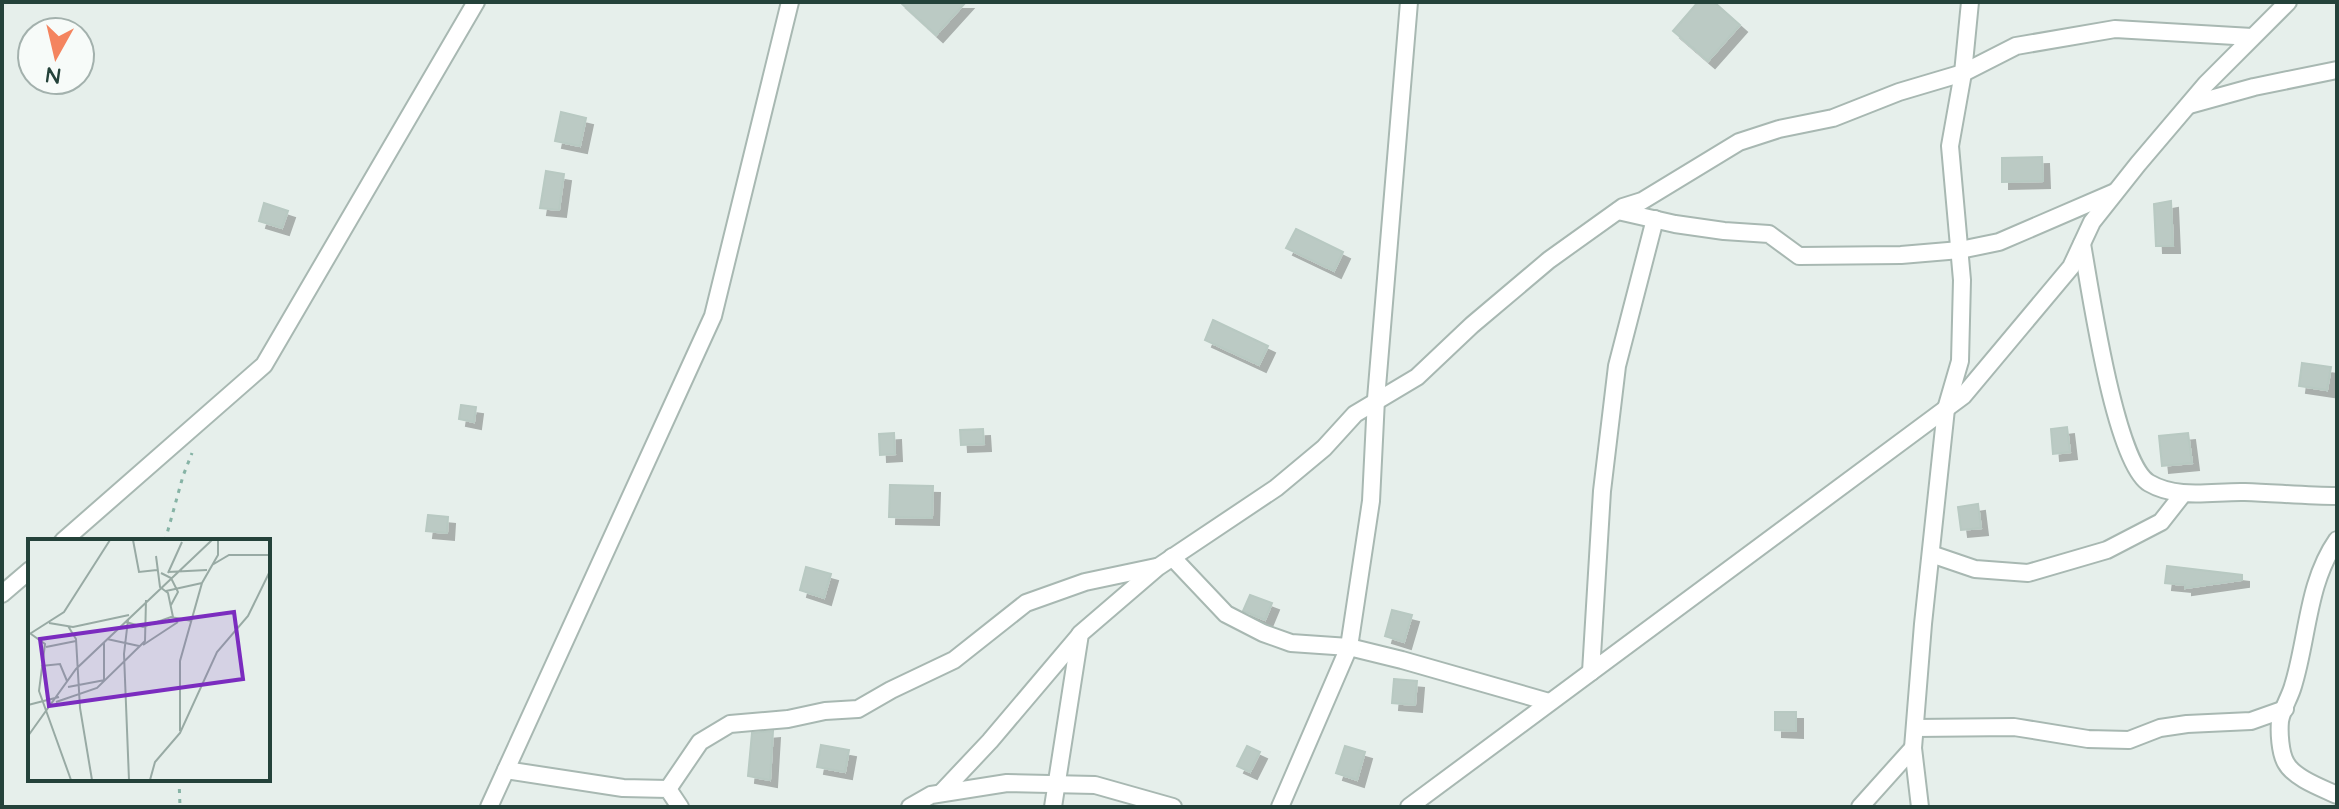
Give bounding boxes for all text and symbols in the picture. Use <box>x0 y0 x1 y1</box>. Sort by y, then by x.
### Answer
north arrow <box>16 16 96 96</box>
text: N <box>43 61 63 91</box>
inset map <box>28 539 270 781</box>

